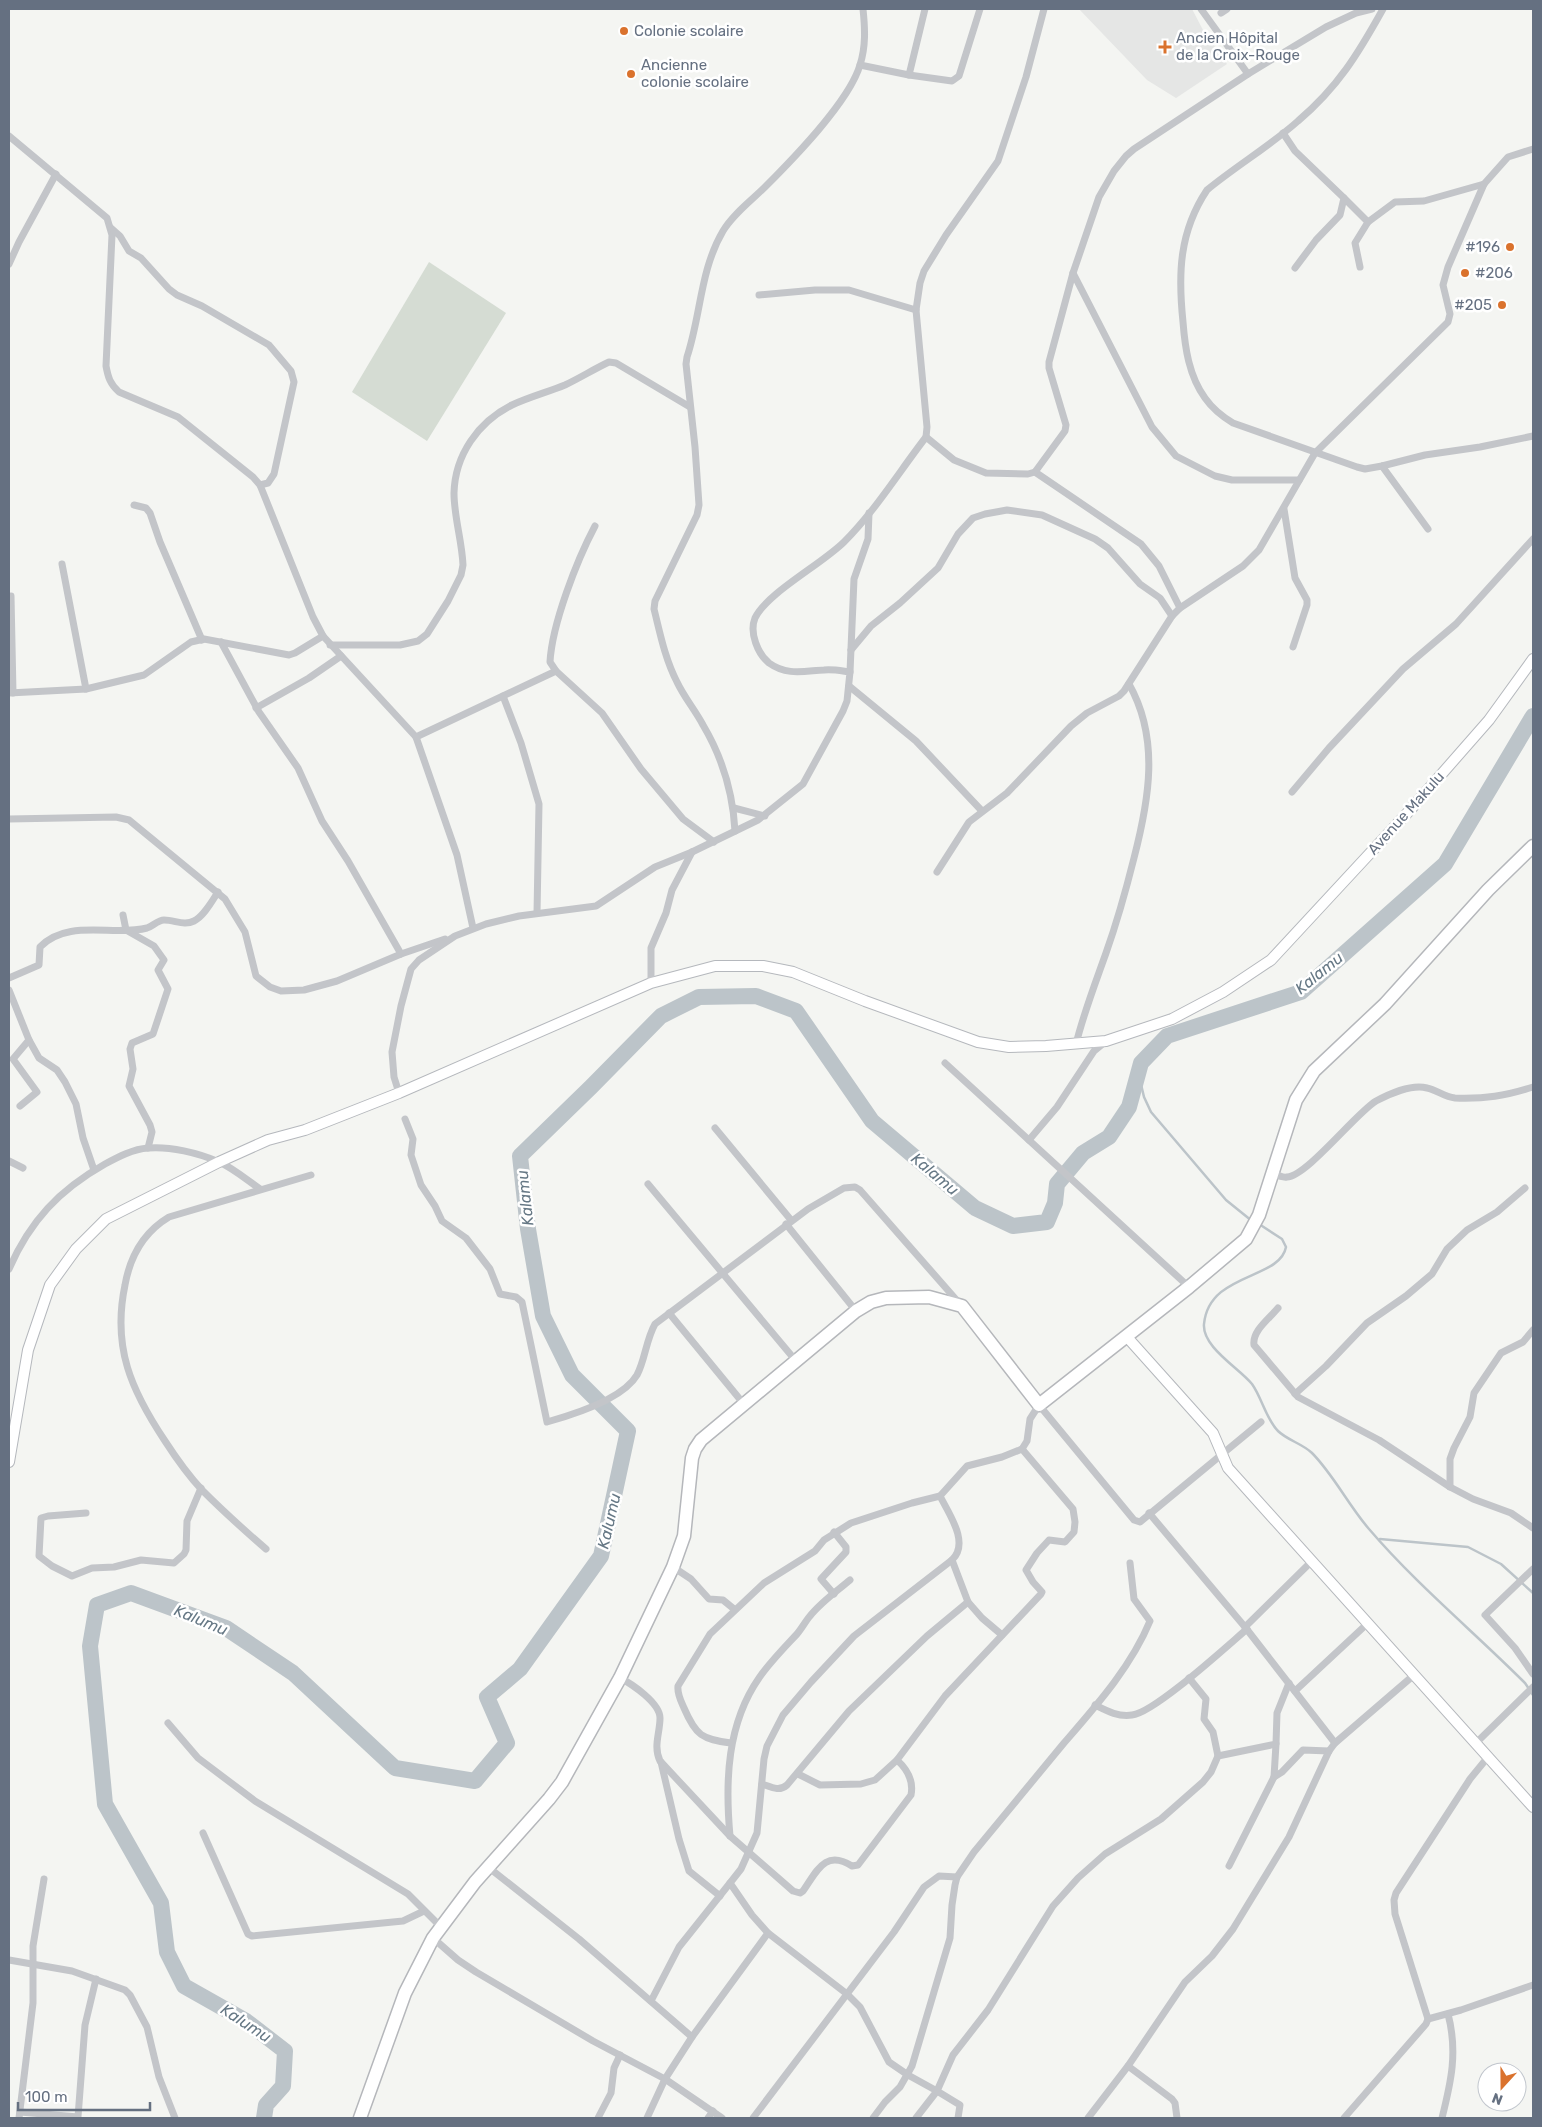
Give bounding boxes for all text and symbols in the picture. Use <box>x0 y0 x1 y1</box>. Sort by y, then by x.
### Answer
place label: Colonie scolaire <box>634 22 744 40</box>
marker: Colonie scolaire <box>618 25 630 37</box>
place label: Ancien Hôpital de la Croix-Rouge <box>1176 29 1300 64</box>
marker: Ancien Hôpital de la Croix-Rouge <box>1158 40 1172 54</box>
place label: Ancienne colonie scolaire <box>641 56 749 91</box>
marker: Ancienne colonie scolaire <box>625 68 637 80</box>
place label: #196 <box>1465 238 1500 256</box>
marker: #196 <box>1504 241 1516 253</box>
place label: #206 <box>1475 264 1513 282</box>
marker: #206 <box>1459 267 1471 279</box>
place label: #205 <box>1454 296 1492 314</box>
marker: #205 <box>1496 299 1508 311</box>
street label: Avenue Makulu <box>1364 768 1448 858</box>
water label: Kalamu <box>1291 948 1347 998</box>
water label: Kalamu <box>907 1149 963 1200</box>
water label: Kalamu <box>513 1169 537 1227</box>
water label: Kalumu <box>593 1491 625 1551</box>
water label: Kalumu <box>171 1601 231 1639</box>
water label: Kalumu <box>217 2000 275 2046</box>
north arrow <box>1477 2062 1527 2112</box>
scale bar <box>18 2080 150 2112</box>
text: 100 m <box>25 2088 67 2106</box>
text: N <box>1490 2089 1505 2108</box>

